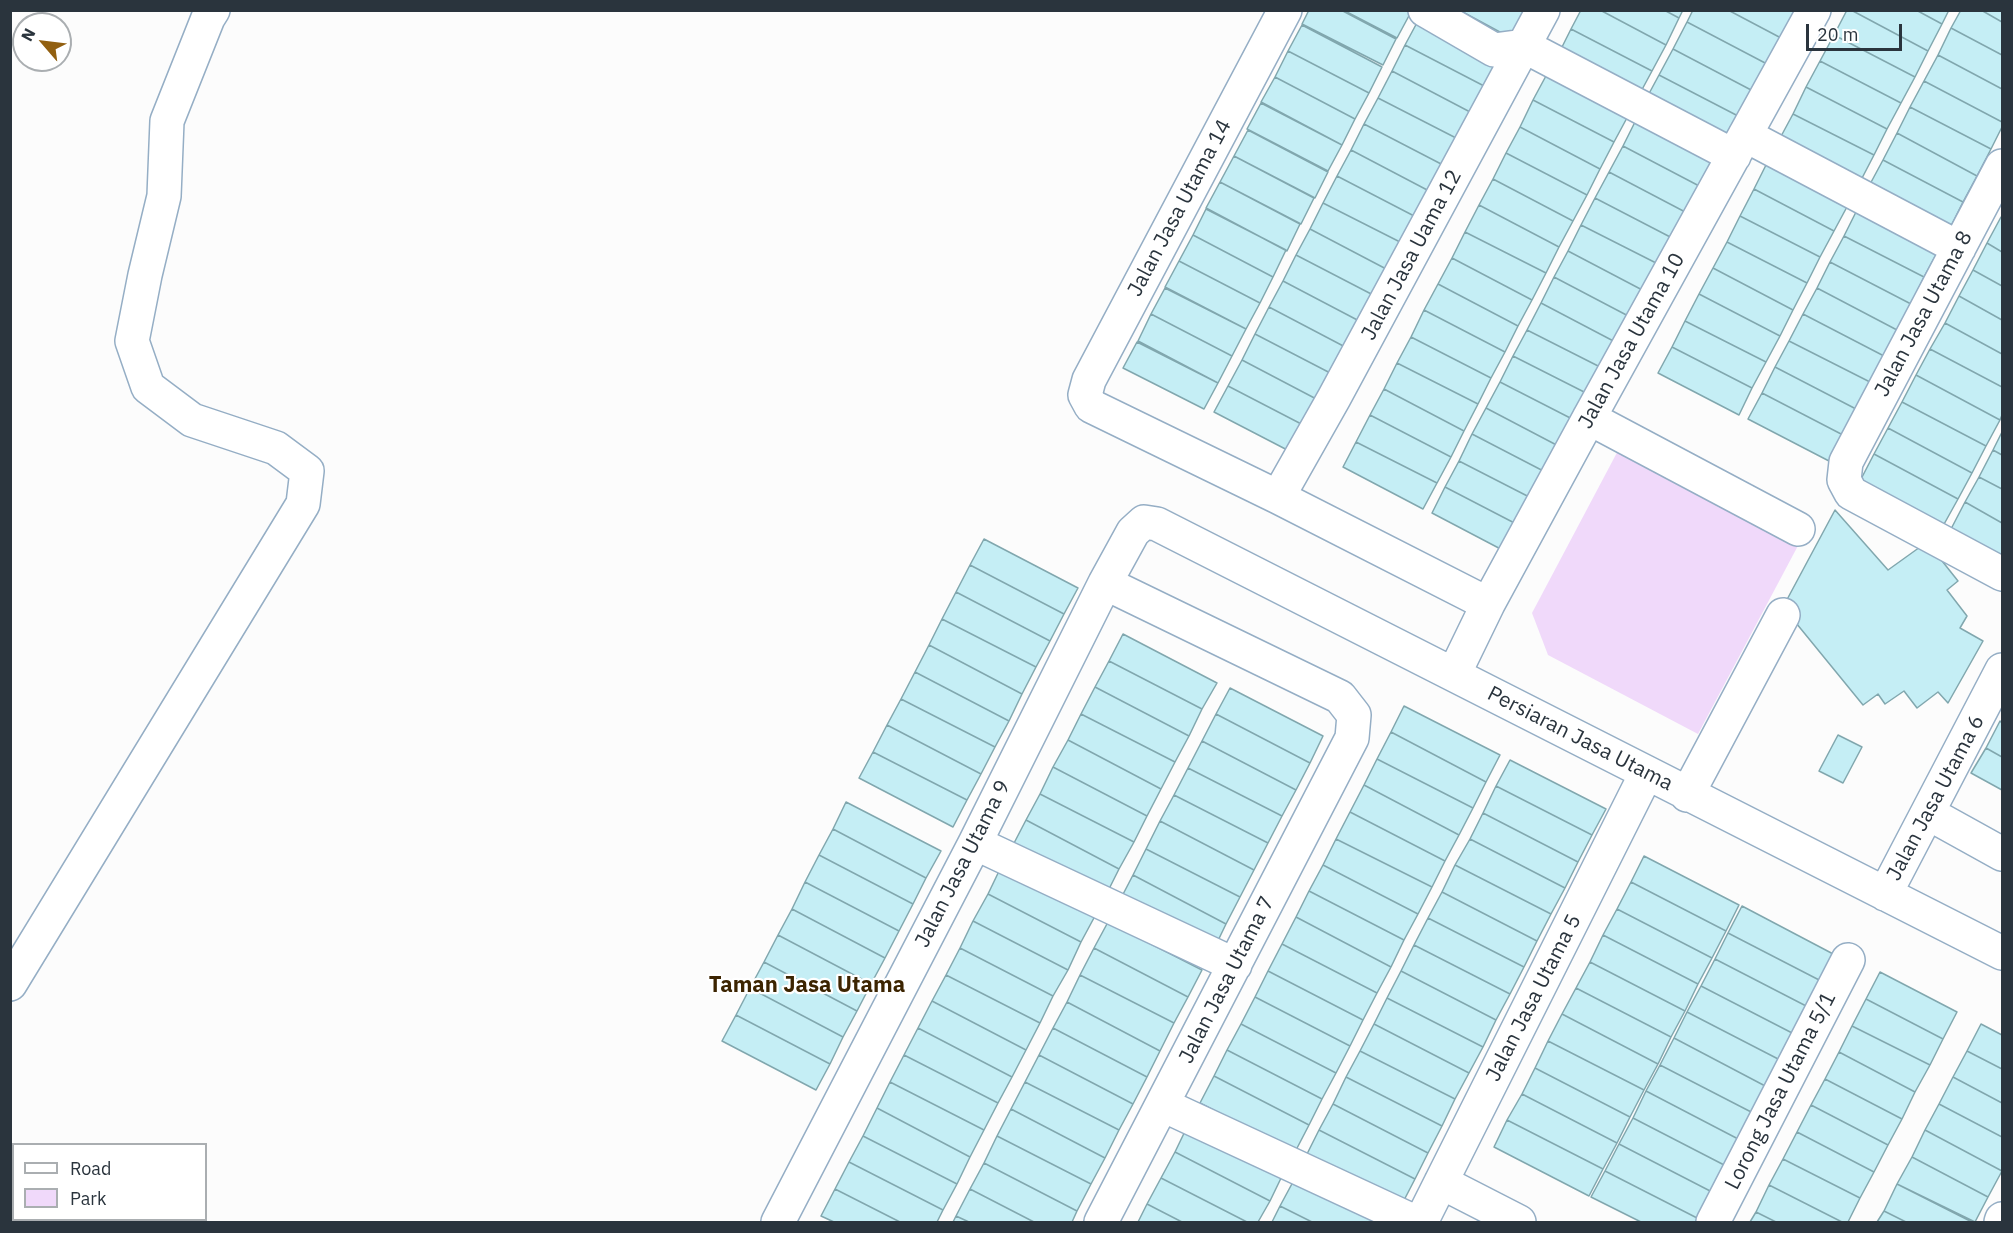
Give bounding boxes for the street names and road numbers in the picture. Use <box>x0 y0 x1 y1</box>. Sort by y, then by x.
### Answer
street label: Jalan Jasa Utama 14 <box>1123 115 1237 301</box>
street label: Jalan Jasa Uama 12 <box>1356 166 1468 344</box>
street label: Jalan Jasa Utama 8 <box>1870 227 1978 401</box>
street label: Jalan Jasa Utama 10 <box>1573 249 1691 433</box>
street label: Persiaran Jasa Utama <box>1483 681 1677 797</box>
street label: Jalan Jasa Utama 6 <box>1882 711 1990 885</box>
street label: Jalan Jasa Utama 9 <box>910 776 1016 952</box>
street label: Jalan Jasa Utama 7 <box>1174 892 1280 1068</box>
street label: Jalan Jasa Utama 5 <box>1481 910 1587 1086</box>
street label: Lorong Jasa Utama 5/1 <box>1720 988 1842 1194</box>

